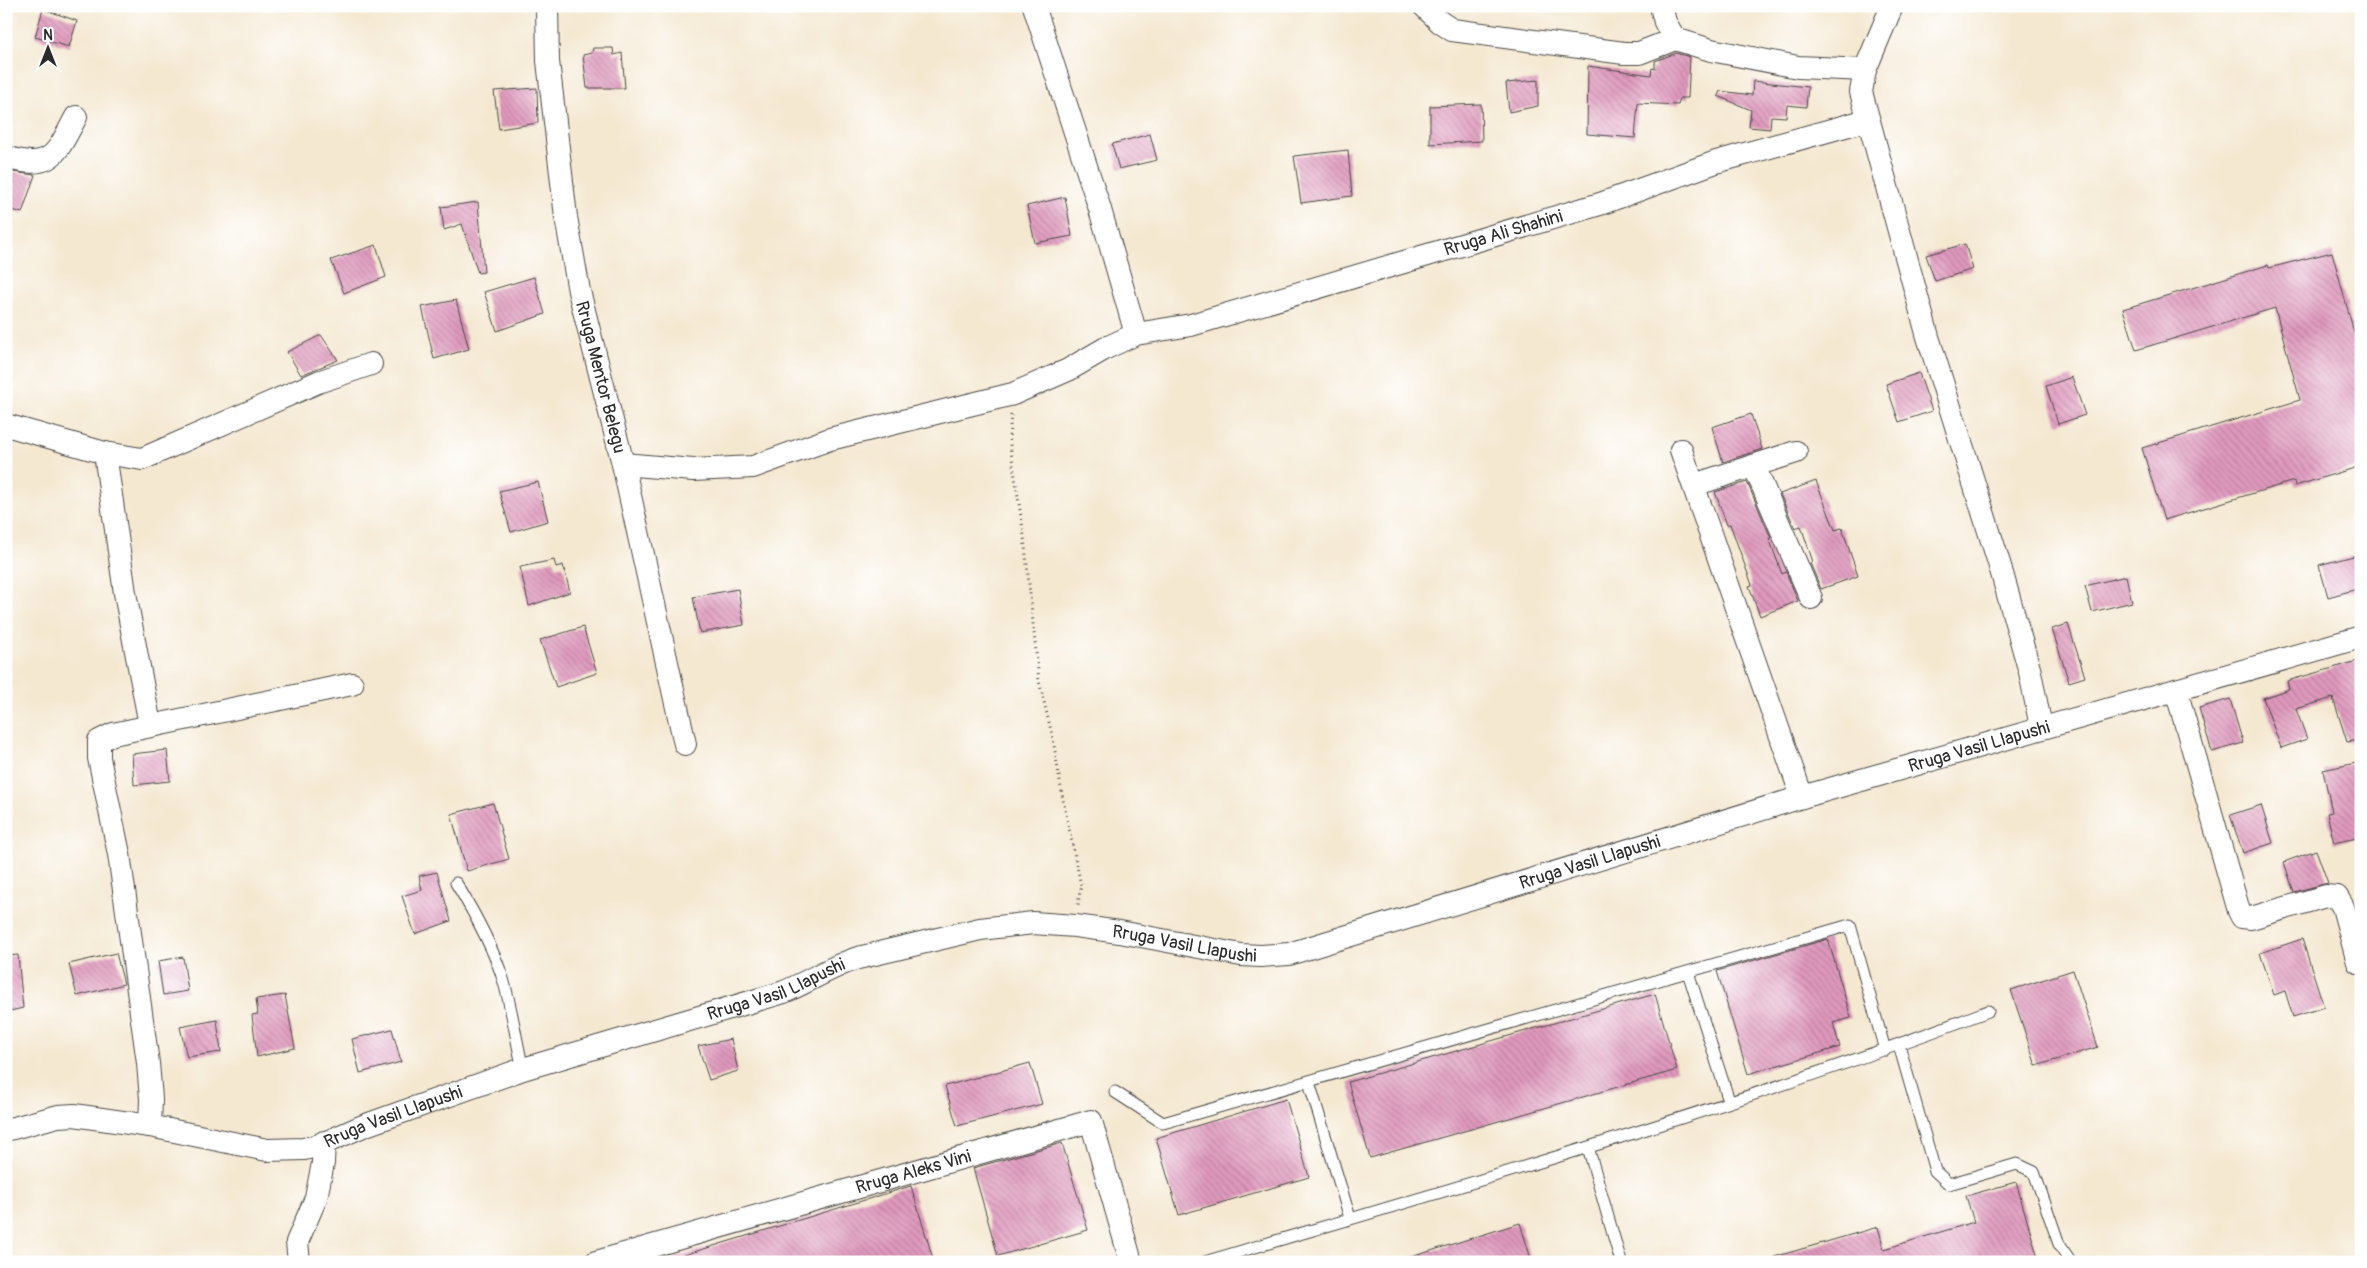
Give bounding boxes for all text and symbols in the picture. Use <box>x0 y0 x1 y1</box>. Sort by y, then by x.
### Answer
north arrow <box>22 22 72 72</box>
text: N <box>43 27 53 44</box>
street label: Rruga Ali Shahini <box>1441 204 1565 261</box>
street label: Rruga Mentor Belegu <box>570 298 631 456</box>
street label: Rruga Vasil Llapushi <box>1905 715 2052 778</box>
street label: Rruga Vasil Llapushi <box>1516 830 1663 894</box>
street label: Rruga Vasil Llapushi <box>1111 920 1257 967</box>
street label: Rruga Vasil Llapushi <box>704 953 848 1026</box>
street label: Rruga Vasil Llapushi <box>320 1080 465 1153</box>
street label: Rruga Aleks Vini <box>853 1144 974 1199</box>

